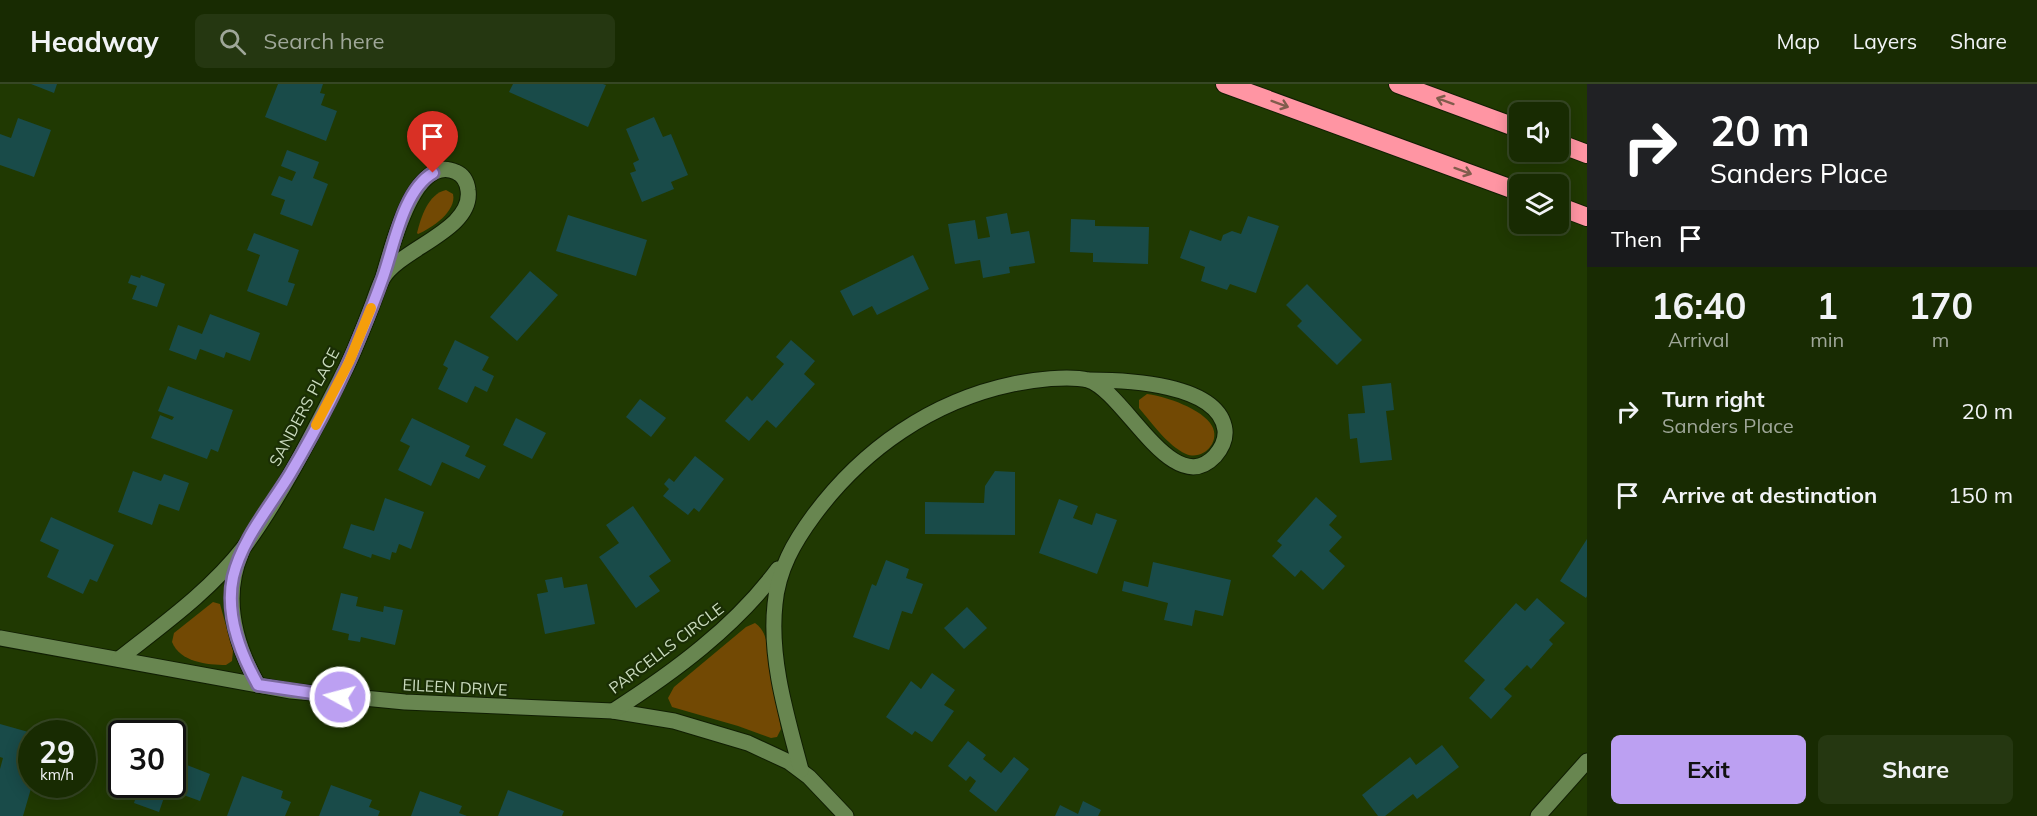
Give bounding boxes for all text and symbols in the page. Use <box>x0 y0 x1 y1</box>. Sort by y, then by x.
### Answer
search box <box>195 14 615 68</box>
text: Headway <box>30 24 159 59</box>
icon: search <box>216 25 249 58</box>
text: Search here <box>264 27 385 55</box>
text: Map <box>1777 28 1820 54</box>
text: Layers <box>1853 28 1917 54</box>
text: Share <box>1950 28 2007 54</box>
one-way arrow <box>1436 95 1455 106</box>
one-way arrow <box>1270 100 1288 111</box>
map controls <box>1509 102 1569 234</box>
button: sound <box>1509 102 1569 162</box>
text: 20 m <box>1710 104 1810 157</box>
icon: right <box>1611 108 1689 186</box>
pin <box>407 111 458 173</box>
icon: arrive <box>416 120 449 153</box>
text: Sanders Place <box>1710 156 1888 190</box>
one-way arrow <box>1453 167 1471 178</box>
button: layers <box>1509 174 1569 234</box>
icon: arrive <box>1674 222 1707 255</box>
text: Then <box>1611 225 1662 253</box>
text: 16:40 <box>1651 283 1746 328</box>
text: 1 <box>1816 283 1838 328</box>
text: 170 <box>1908 283 1973 328</box>
text: Arrival <box>1668 327 1729 352</box>
text: min <box>1810 327 1844 352</box>
text: m <box>1932 327 1949 352</box>
street label: SANDERS PLACE <box>264 344 344 470</box>
text: Turn right <box>1662 385 1765 413</box>
icon: right <box>1611 395 1644 428</box>
text: 20 m <box>1962 397 2013 425</box>
text: Sanders Place <box>1662 413 1794 438</box>
icon: arrive <box>1611 479 1644 512</box>
text: Arrive at destination <box>1662 481 1877 509</box>
text: 150 m <box>1948 481 2013 509</box>
street label: PARCELLS CIRCLE <box>605 598 727 698</box>
position arrow <box>308 665 372 729</box>
street label: EILEEN DRIVE <box>402 674 508 700</box>
speed limit sign: 30 <box>108 720 186 798</box>
text: 29 <box>39 733 75 771</box>
button: Exit <box>1611 735 1806 804</box>
button: Share <box>1818 735 2013 804</box>
text: km/h <box>40 765 74 784</box>

